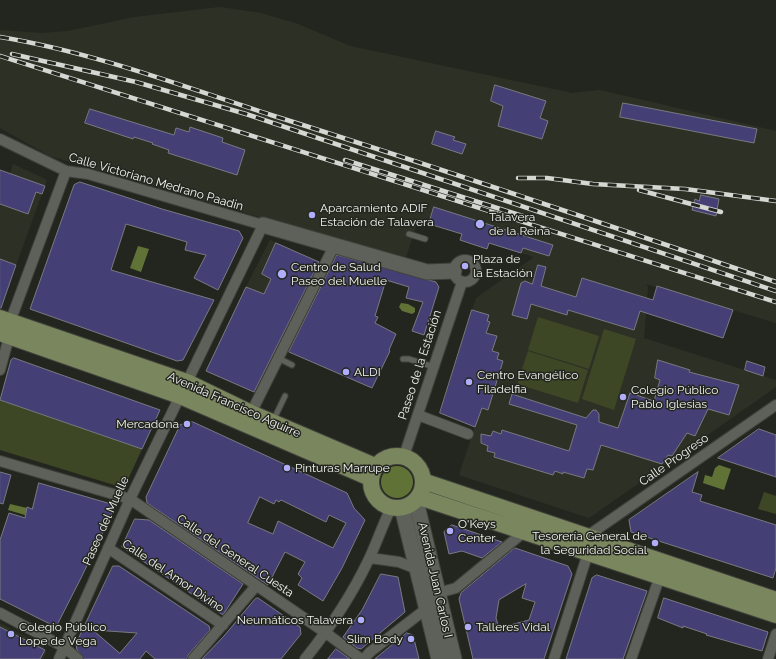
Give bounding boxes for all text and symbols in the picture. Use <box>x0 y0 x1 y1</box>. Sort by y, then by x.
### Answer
street label: Calle Victoriano Medrano Paadin <box>67 150 245 214</box>
place label: Aparcamiento ADIF Estación de Talavera <box>320 201 434 229</box>
marker: Aparcamiento ADIF Estación de Talavera <box>307 210 317 220</box>
place label: Talavera de la Reina <box>489 210 550 238</box>
marker: Talavera de la Reina <box>474 218 486 230</box>
place label: Plaza de la Estación <box>473 252 533 280</box>
place label: Centro de Salud Paseo del Muelle <box>291 260 387 288</box>
marker: Plaza de la Estación <box>460 261 470 271</box>
marker: Centro de Salud Paseo del Muelle <box>276 268 288 280</box>
street label: Paseo de la Estación <box>395 308 445 422</box>
place label: ALDI <box>354 365 381 379</box>
marker: ALDI <box>341 367 351 377</box>
place label: Centro Evangélico Filadelfia <box>477 368 578 396</box>
street label: Avenida Francisco Aguirre <box>165 369 303 441</box>
marker: Centro Evangélico Filadelfia <box>464 377 474 387</box>
place label: Colegio Público Pablo Iglesias <box>631 383 718 411</box>
marker: Colegio Público Pablo Iglesias <box>618 392 628 402</box>
place label: Mercadona <box>116 417 179 431</box>
marker: Mercadona <box>182 419 192 429</box>
street label: Calle Progreso <box>637 431 711 489</box>
place label: Pinturas Marrupe <box>295 461 390 475</box>
marker: Pinturas Marrupe <box>282 463 292 473</box>
street label: Paseo del Muelle <box>80 474 132 568</box>
street label: Calle del General Cuesta <box>174 512 296 600</box>
place label: O'Keys Center <box>458 517 496 545</box>
street label: Avenida Juan Carlos I <box>415 521 455 639</box>
marker: O'Keys Center <box>445 526 455 536</box>
place label: Tesorería General de la Seguridad Social <box>532 529 647 557</box>
street label: Calle del Amor Divino <box>119 536 227 616</box>
marker: Tesorería General de la Seguridad Social <box>650 538 660 548</box>
place label: Neumáticos Talavera <box>237 613 353 627</box>
marker: Neumáticos Talavera <box>356 615 366 625</box>
place label: Colegio Público Lope de Vega <box>19 620 106 648</box>
place label: Talleres Vidal <box>476 620 550 634</box>
marker: Talleres Vidal <box>463 622 473 632</box>
marker: Colegio Público Lope de Vega <box>6 629 16 639</box>
place label: Slim Body <box>347 632 403 646</box>
marker: Slim Body <box>406 634 416 644</box>

